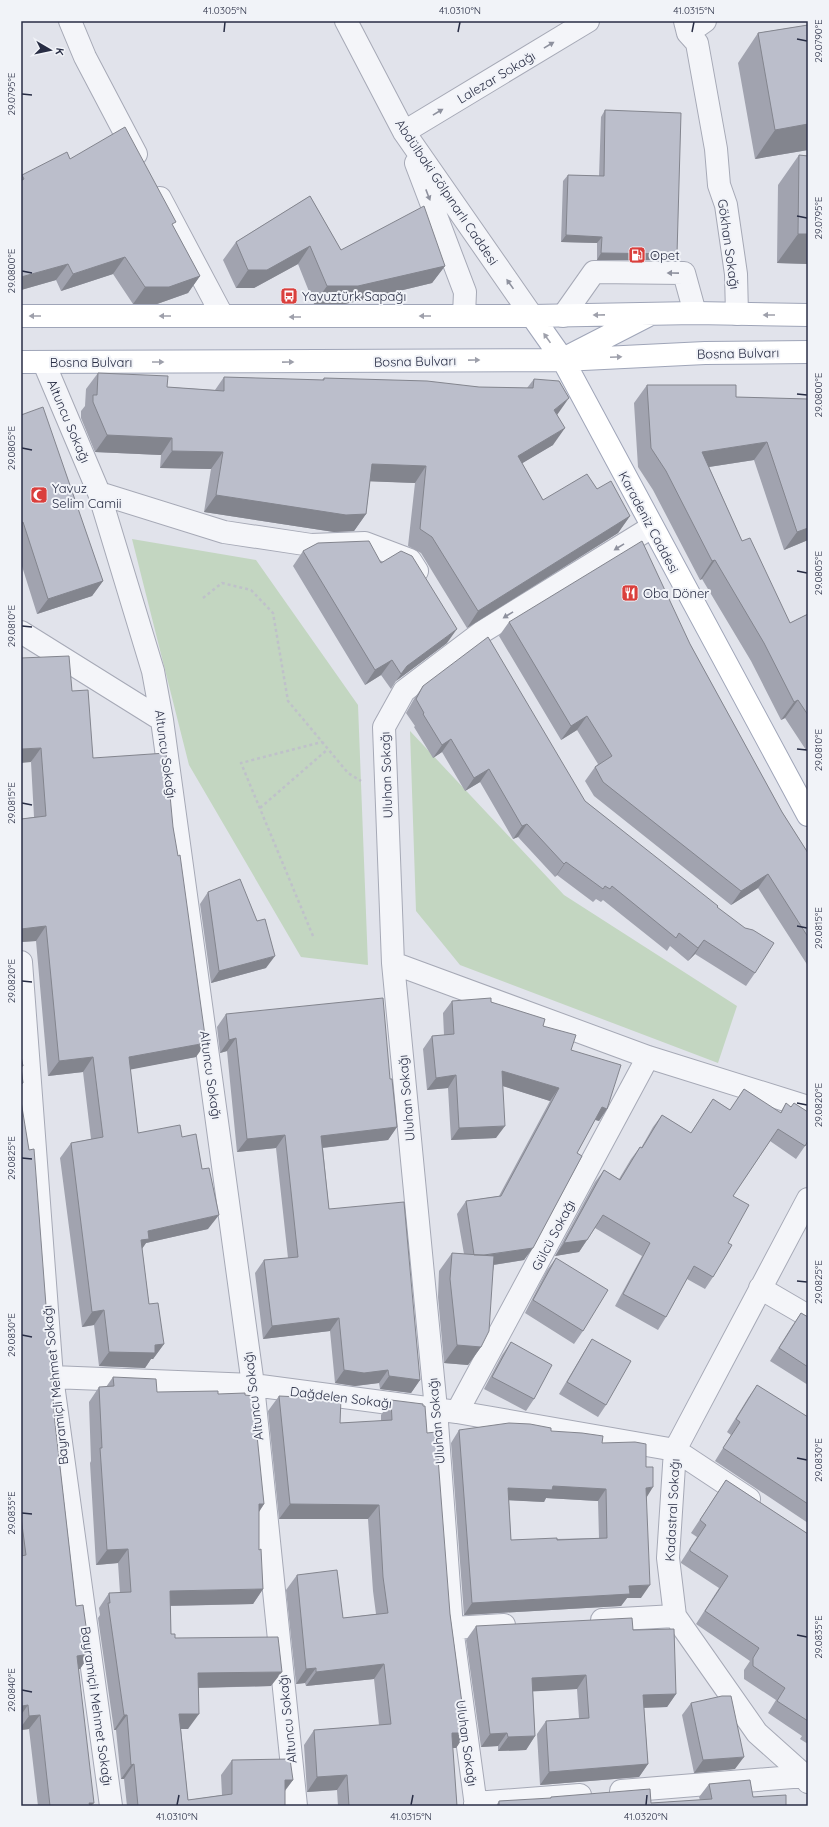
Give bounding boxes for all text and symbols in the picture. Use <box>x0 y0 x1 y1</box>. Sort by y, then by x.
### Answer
text: 41.0305°N <box>203 4 247 17</box>
text: 41.0310°N <box>439 4 481 17</box>
text: 41.0315°N <box>673 4 715 17</box>
text: 29.0790°E <box>812 19 825 63</box>
north arrow <box>30 30 70 70</box>
one-way arrow <box>543 41 555 48</box>
text: K <box>52 47 67 56</box>
street label: Lalezar Sokağı <box>454 47 538 107</box>
text: 29.0795°E <box>5 72 18 116</box>
one-way arrow <box>433 108 443 116</box>
street label: Abdülbaki Gölpınarlı Caddesi <box>392 116 502 268</box>
one-way arrow <box>425 189 431 201</box>
text: 29.0795°E <box>812 196 825 240</box>
street label: Gökhan Sokağı <box>715 198 743 290</box>
fuel station icon: Opet <box>627 245 647 265</box>
place label: Opet <box>650 247 680 263</box>
text: 29.0800°E <box>5 248 18 293</box>
one-way arrow <box>667 269 679 276</box>
one-way arrow <box>506 279 514 289</box>
bus stop icon: Yavuztürk Sapağı <box>279 286 299 306</box>
place label: Yavuztürk Sapağı <box>302 288 406 304</box>
one-way arrow <box>592 312 605 318</box>
one-way arrow <box>762 312 775 318</box>
one-way arrow <box>28 313 41 319</box>
one-way arrow <box>158 313 171 319</box>
one-way arrow <box>418 313 431 319</box>
one-way arrow <box>288 314 301 320</box>
one-way arrow <box>543 333 551 343</box>
street label: Bosna Bulvarı <box>697 344 779 362</box>
street label: Bosna Bulvarı <box>374 352 456 370</box>
street label: Bosna Bulvarı <box>50 354 132 370</box>
one-way arrow <box>610 354 623 360</box>
one-way arrow <box>468 357 481 363</box>
one-way arrow <box>152 359 165 365</box>
one-way arrow <box>282 359 295 365</box>
text: 29.0800°E <box>812 372 825 417</box>
street label: Altuncu Sokağı <box>44 377 94 465</box>
text: 29.0805°E <box>5 426 18 470</box>
street label: Karadeniz Caddesi <box>615 468 683 576</box>
place label: Yavuz Selim Camii <box>52 480 122 511</box>
mosque icon: Yavuz Selim Camii <box>29 485 49 505</box>
one-way arrow <box>613 544 625 551</box>
text: 29.0805°E <box>812 551 825 595</box>
restaurant icon: Oba Döner <box>620 583 640 603</box>
place label: Oba Döner <box>643 585 709 601</box>
text: 29.0810°E <box>5 604 18 647</box>
one-way arrow <box>502 612 514 619</box>
street label: Altuncu Sokağı <box>152 709 180 799</box>
text: 29.0810°E <box>812 728 825 771</box>
street label: Uluhan Sokağı <box>376 731 396 819</box>
text: 29.0815°E <box>5 782 18 824</box>
text: 29.0815°E <box>812 907 825 949</box>
text: 29.0820°E <box>5 958 18 1003</box>
street label: Altuncu Sokağı <box>197 1030 225 1120</box>
street label: Uluhan Sokağı <box>394 1054 418 1142</box>
text: 29.0820°E <box>812 1082 825 1127</box>
text: 29.0825°E <box>5 1136 18 1180</box>
street label: Gülcü Sokağı <box>528 1197 578 1273</box>
text: 29.0825°E <box>812 1260 825 1304</box>
street label: Bayramiçli Mehmet Sokağı <box>39 1304 71 1466</box>
text: 29.0830°E <box>5 1313 18 1357</box>
street label: Altuncu Sokağı <box>240 1351 266 1441</box>
street label: Uluhan Sokağı <box>424 1377 448 1465</box>
street label: Dağdelen Sokağı <box>289 1383 393 1411</box>
text: 29.0830°E <box>812 1438 825 1482</box>
street label: Kadastral Sokağı <box>661 1458 683 1562</box>
text: 29.0835°E <box>5 1491 18 1535</box>
text: 29.0835°E <box>812 1615 825 1659</box>
street label: Bayramiçli Mehmet Sokağı <box>78 1625 116 1787</box>
text: 29.0840°E <box>5 1668 18 1712</box>
street label: Altuncu Sokağı <box>274 1674 300 1764</box>
street label: Uluhan Sokağı <box>453 1699 481 1787</box>
text: 41.0310°N <box>156 1810 198 1823</box>
text: 41.0315°N <box>390 1810 432 1823</box>
text: 41.0320°N <box>624 1810 668 1823</box>

